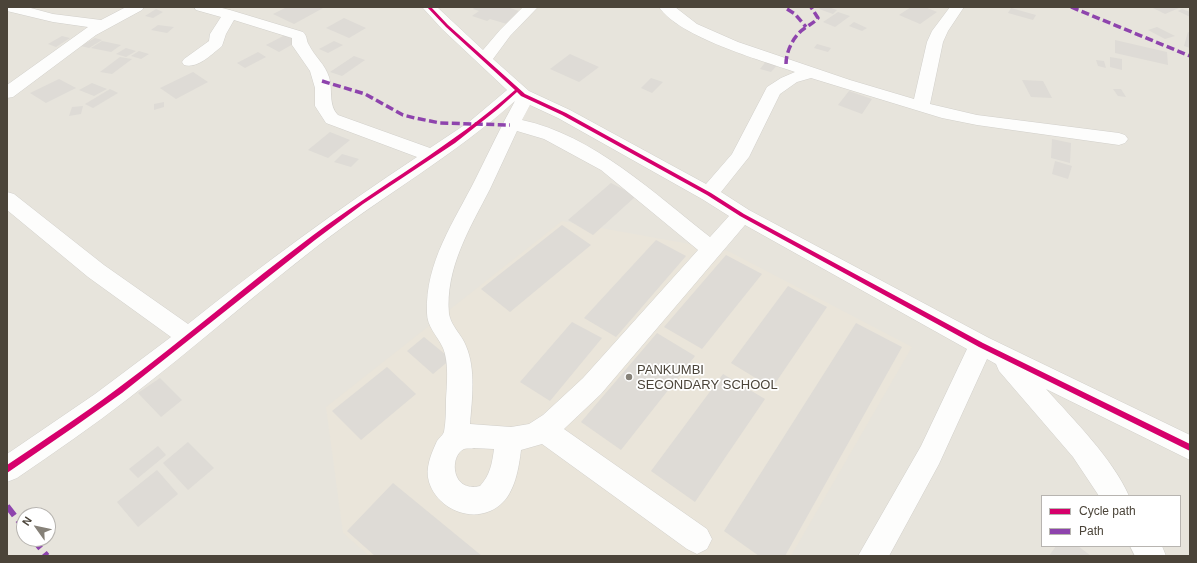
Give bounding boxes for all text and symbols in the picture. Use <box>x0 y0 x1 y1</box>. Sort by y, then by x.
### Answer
place label: PANKUMBI SECONDARY SCHOOL <box>637 362 778 393</box>
marker: PANKUMBI SECONDARY SCHOOL <box>624 372 634 382</box>
legend <box>1041 495 1181 547</box>
text: Cycle path <box>1079 504 1136 518</box>
north arrow <box>16 507 56 547</box>
text: N <box>20 514 34 528</box>
text: Path <box>1079 524 1104 538</box>

